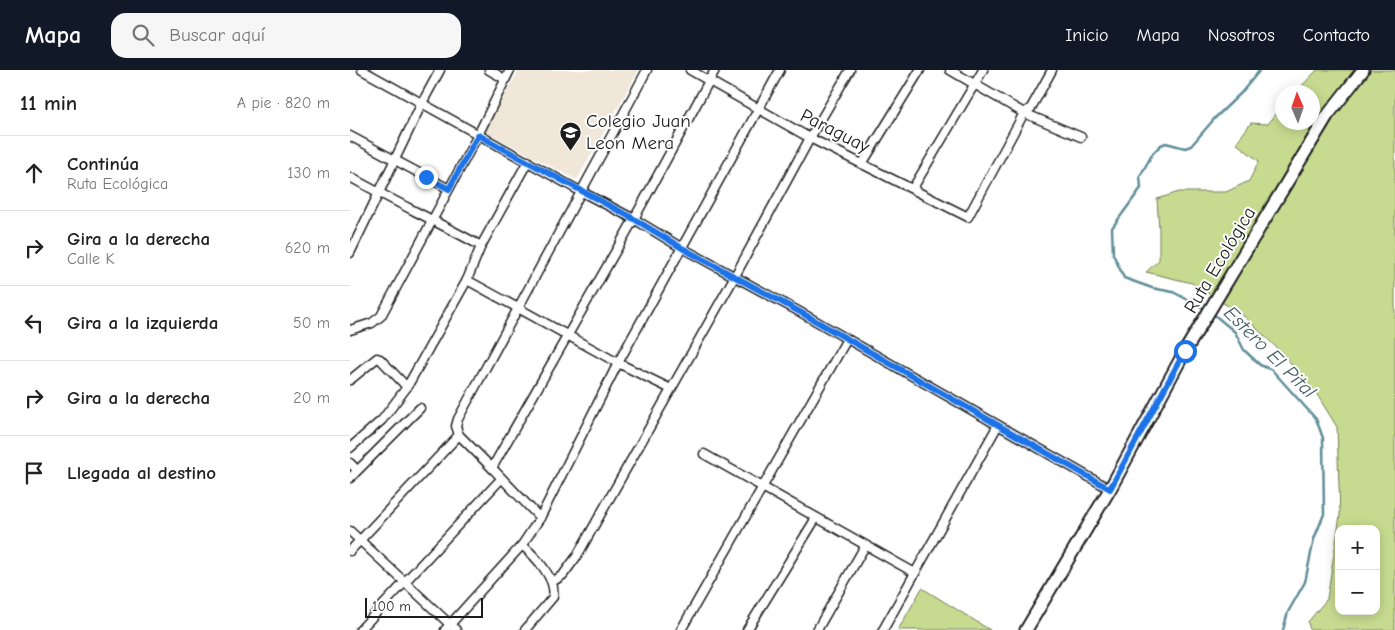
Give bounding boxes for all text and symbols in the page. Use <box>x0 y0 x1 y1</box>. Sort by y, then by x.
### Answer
search box <box>111 13 461 58</box>
text: Mapa <box>25 21 81 49</box>
icon: search <box>129 21 157 49</box>
text: Buscar aquí <box>169 24 265 46</box>
text: Inicio <box>1065 25 1109 46</box>
text: Mapa <box>1137 25 1180 46</box>
text: Nosotros <box>1208 25 1275 46</box>
text: Contacto <box>1303 25 1370 46</box>
north arrow <box>1275 85 1320 130</box>
text: 11 min <box>20 91 77 115</box>
text: A pie · 820 m <box>237 94 330 112</box>
street label: Paraguay <box>797 104 874 158</box>
place label: Colegio Juan Leon Mera <box>586 110 691 154</box>
school or university icon: Colegio Juan Leon Mera <box>558 120 582 151</box>
text: Continúa <box>67 153 139 175</box>
icon: ahead <box>20 159 48 187</box>
text: 130 m <box>287 164 330 182</box>
route end <box>415 166 438 189</box>
text: Ruta Ecológica <box>67 175 168 193</box>
street label: Ruta Ecológica <box>1180 203 1260 317</box>
text: Gira a la derecha <box>67 228 210 250</box>
icon: right <box>20 234 48 262</box>
text: 620 m <box>285 239 330 257</box>
text: Calle K <box>67 250 114 268</box>
water label: Estero El Pital <box>1219 301 1321 403</box>
icon: left <box>20 309 48 337</box>
text: Gira a la izquierda <box>67 312 218 334</box>
text: 50 m <box>293 314 330 332</box>
route start <box>1174 340 1197 363</box>
icon: right <box>20 384 48 412</box>
text: Gira a la derecha <box>67 387 210 409</box>
text: 20 m <box>293 389 330 407</box>
icon: arrive <box>20 459 48 487</box>
text: Llegada al destino <box>67 462 216 484</box>
map controls <box>1335 525 1380 615</box>
button: + <box>1335 525 1380 570</box>
button: − <box>1335 570 1380 615</box>
scale bar <box>365 595 482 618</box>
text: 100 m <box>372 598 411 615</box>

